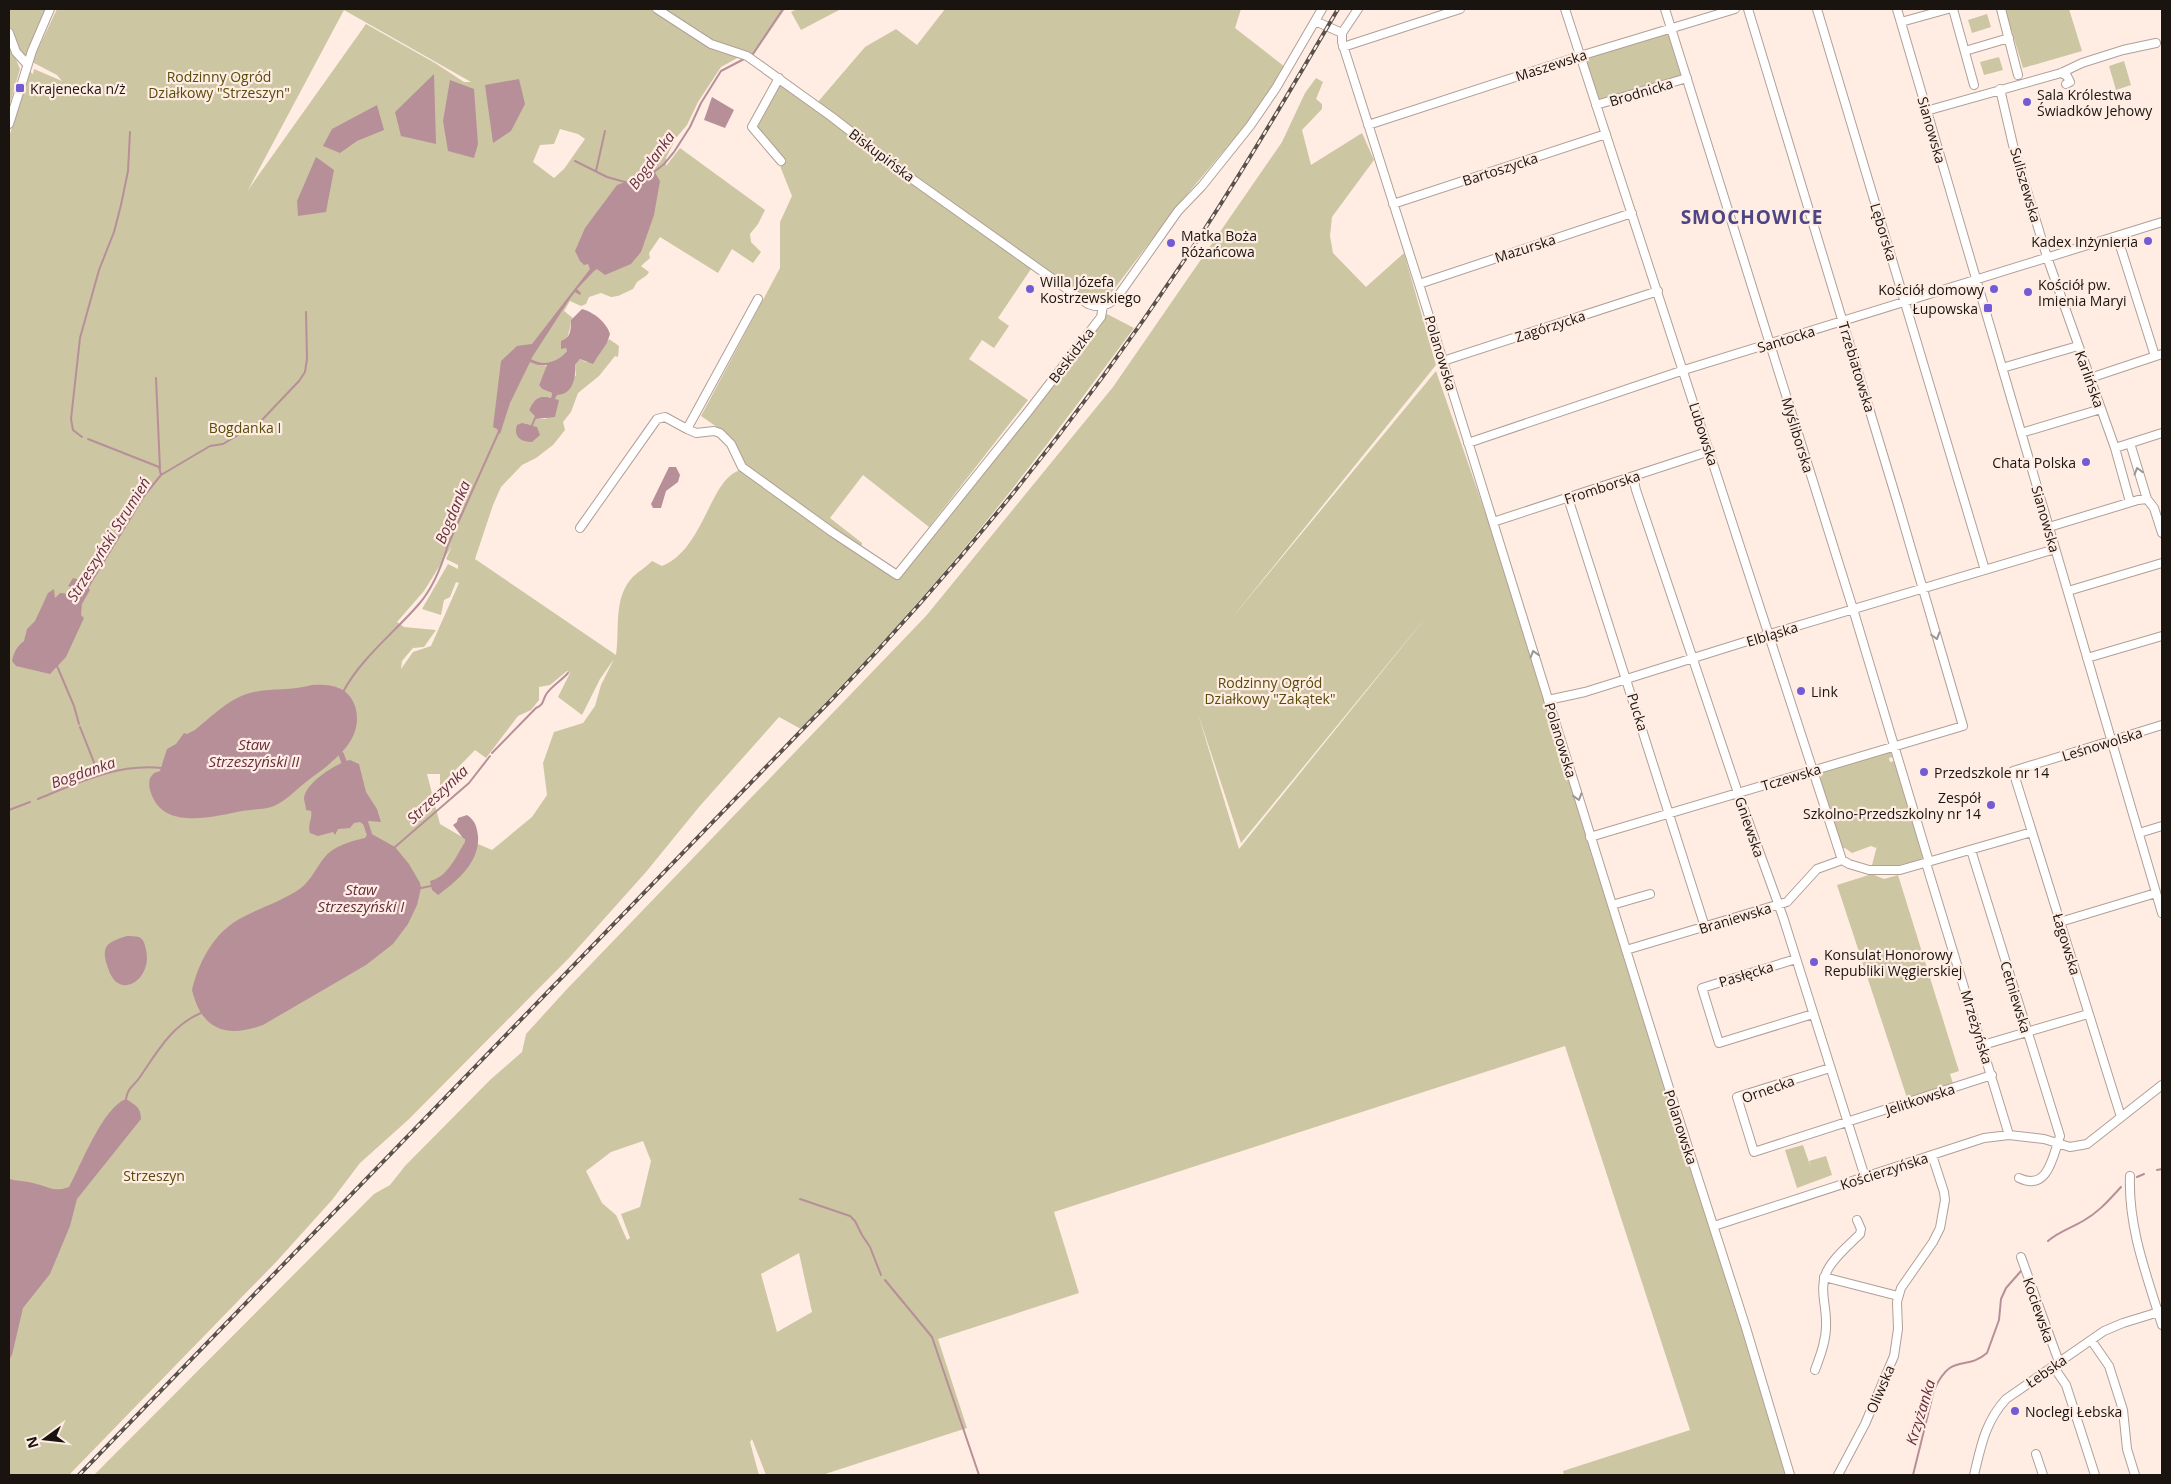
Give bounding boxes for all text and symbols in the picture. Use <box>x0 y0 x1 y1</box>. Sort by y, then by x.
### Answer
street label: Maszewska <box>1513 45 1589 85</box>
park label: Rodzinny Ogród Działkowy "Strzeszyn" <box>148 67 290 102</box>
street label: Brodnicka <box>1607 73 1675 111</box>
place label: Krajenecka n/ż <box>30 79 126 98</box>
marker: Krajenecka n/ż <box>14 82 26 94</box>
place label: Sala Królestwa Świadków Jehowy <box>2037 85 2153 120</box>
street label: Sianowska <box>1913 94 1951 166</box>
marker: Sala Królestwa Świadków Jehowy <box>2021 96 2033 108</box>
street label: Biskupińska <box>845 124 919 186</box>
water label: Bogdanka <box>623 127 679 193</box>
street label: Suliszewska <box>2006 145 2046 225</box>
street label: Bartoszycka <box>1460 148 1540 190</box>
street label: Lęborska <box>1866 201 1902 263</box>
district label: SMOCHOWICE <box>1681 204 1823 230</box>
place label: Matka Boża Różańcowa <box>1181 226 1257 261</box>
street label: Mazurska <box>1492 229 1558 267</box>
place label: Kadex Inżynieria <box>2031 232 2138 251</box>
marker: Kadex Inżynieria <box>2142 235 2154 247</box>
marker: Matka Boża Różańcowa <box>1165 237 1177 249</box>
place label: Willa Józefa Kostrzewskiego <box>1040 272 1141 307</box>
place label: Kościół pw. Imienia Maryi <box>2038 275 2126 310</box>
place label: Kościół domowy <box>1878 280 1985 299</box>
marker: Willa Józefa Kostrzewskiego <box>1024 283 1036 295</box>
marker: Kościół domowy <box>1988 283 2000 295</box>
marker: Kościół pw. Imienia Maryi <box>2022 286 2034 298</box>
place label: Łupowska <box>1912 299 1978 318</box>
marker: Łupowska <box>1982 302 1994 314</box>
street label: Zagórzycka <box>1512 306 1588 346</box>
street label: Polanowska <box>1421 313 1461 393</box>
street label: Trzebiatowska <box>1834 319 1880 415</box>
street label: Santocka <box>1755 321 1817 357</box>
street label: Beskidzka <box>1044 323 1098 387</box>
street label: Karlińska <box>2071 348 2109 410</box>
street label: Myśliborska <box>1778 395 1818 475</box>
street label: Lubowska <box>1685 400 1723 468</box>
park label: Bogdanka I <box>209 418 281 437</box>
place label: Chata Polska <box>1992 453 2076 472</box>
marker: Chata Polska <box>2080 456 2092 468</box>
street label: Fromborska <box>1562 466 1642 508</box>
one-way arrow <box>2134 467 2144 476</box>
water label: Strzeszyński Strumień <box>62 473 154 605</box>
water label: Bogdanka <box>430 477 474 547</box>
street label: Sianowska <box>2027 483 2065 555</box>
street label: Elbląska <box>1744 617 1800 651</box>
one-way arrow <box>1931 631 1941 639</box>
one-way arrow <box>1529 650 1539 658</box>
park label: Rodzinny Ogród Działkowy "Zakątek" <box>1204 673 1336 708</box>
place label: Link <box>1811 682 1838 701</box>
marker: Link <box>1795 685 1807 697</box>
street label: Pucka <box>1623 691 1653 733</box>
street label: Polanowska <box>1541 700 1581 780</box>
street label: Leśnowolska <box>2059 723 2145 765</box>
water label: Staw Strzeszyński II <box>209 734 300 771</box>
water label: Bogdanka <box>48 751 118 792</box>
street label: Tczewska <box>1759 759 1823 795</box>
water label: Strzeszynka <box>402 760 472 828</box>
place label: Przedszkole nr 14 <box>1934 763 2049 782</box>
marker: Przedszkole nr 14 <box>1918 766 1930 778</box>
place label: Zespół Szkolno-Przedszkolny nr 14 <box>1803 788 1981 823</box>
one-way arrow <box>1573 792 1583 801</box>
street label: Gniewska <box>1731 794 1769 860</box>
marker: Zespół Szkolno-Przedszkolny nr 14 <box>1985 799 1997 811</box>
water label: Staw Strzeszyński I <box>318 879 405 916</box>
street label: Braniewska <box>1696 898 1774 938</box>
street label: Łagowska <box>2049 911 2085 977</box>
place label: Konsulat Honorowy Republiki Węgierskiej <box>1824 945 1962 980</box>
marker: Konsulat Honorowy Republiki Węgierskiej <box>1808 956 1820 968</box>
street label: Pasłęcka <box>1716 957 1776 991</box>
street label: Cetniewska <box>1996 959 2036 1035</box>
street label: Mrzeżyńska <box>1957 988 1997 1066</box>
street label: Ornecka <box>1739 1071 1797 1107</box>
street label: Jelitkowska <box>1881 1079 1957 1120</box>
street label: Polanowska <box>1660 1087 1702 1167</box>
street label: Kościerzyńska <box>1838 1148 1930 1194</box>
park label: Strzeszyn <box>123 1166 185 1185</box>
street label: Kociewska <box>2019 1275 2059 1345</box>
street label: Łebska <box>2022 1350 2070 1392</box>
street label: Oliwska <box>1861 1362 1899 1416</box>
water label: Krzyżanka <box>1901 1376 1940 1447</box>
place label: Noclegi Łebska <box>2025 1402 2122 1421</box>
marker: Noclegi Łebska <box>2009 1405 2021 1417</box>
north arrow <box>20 1414 70 1464</box>
text: N <box>21 1435 43 1450</box>

